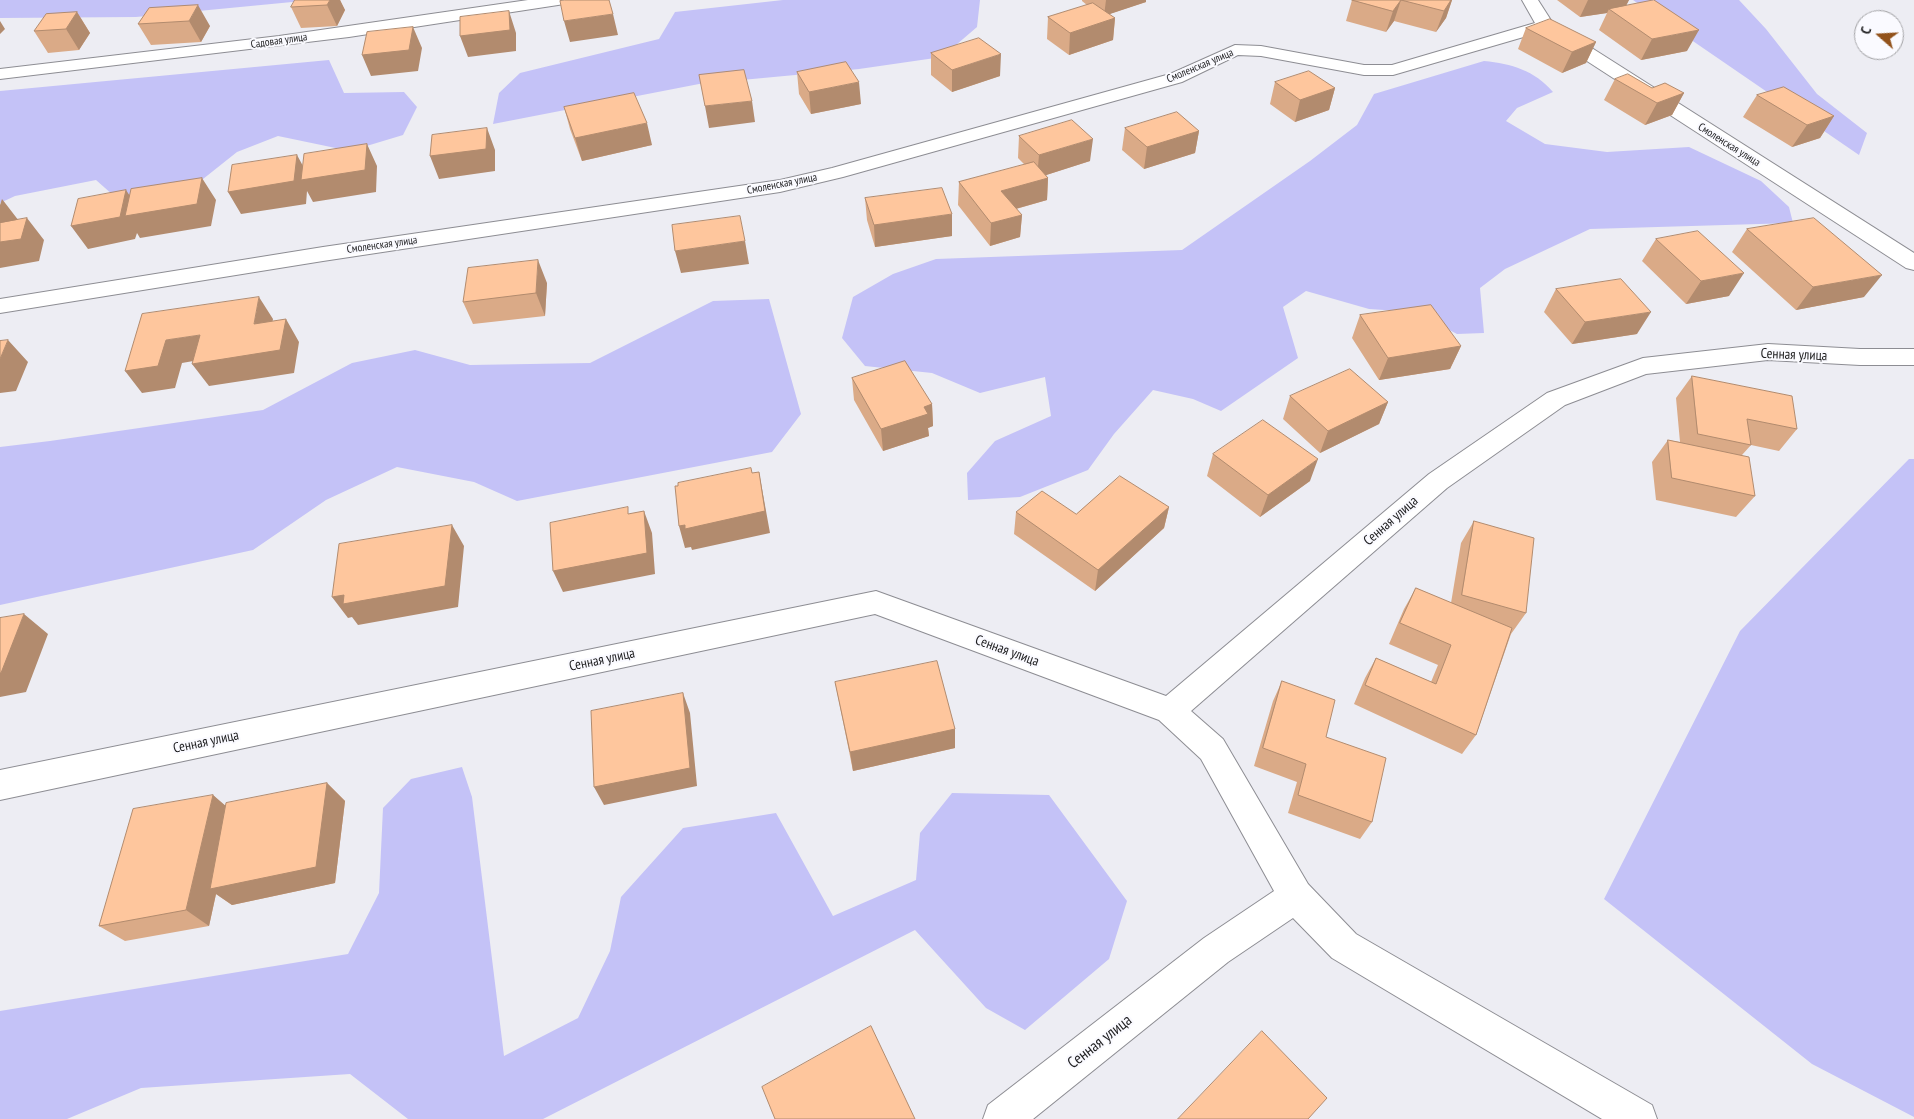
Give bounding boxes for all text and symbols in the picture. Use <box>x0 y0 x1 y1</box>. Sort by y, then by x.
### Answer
north arrow <box>1854 10 1904 60</box>
text: С <box>1856 24 1875 36</box>
street label: Садовая улица <box>250 30 308 52</box>
street label: Смоленская улица <box>1165 46 1235 86</box>
street label: Смоленская улица <box>1695 121 1763 169</box>
street label: Смоленская улица <box>746 171 818 197</box>
street label: Смоленская улица <box>346 234 418 256</box>
street label: Сенная улица <box>1760 345 1828 365</box>
street label: Сенная улица <box>1360 493 1422 549</box>
street label: Сенная улица <box>973 632 1041 670</box>
street label: Сенная улица <box>568 645 636 675</box>
street label: Сенная улица <box>172 727 240 757</box>
street label: Сенная улица <box>1064 1011 1136 1073</box>

